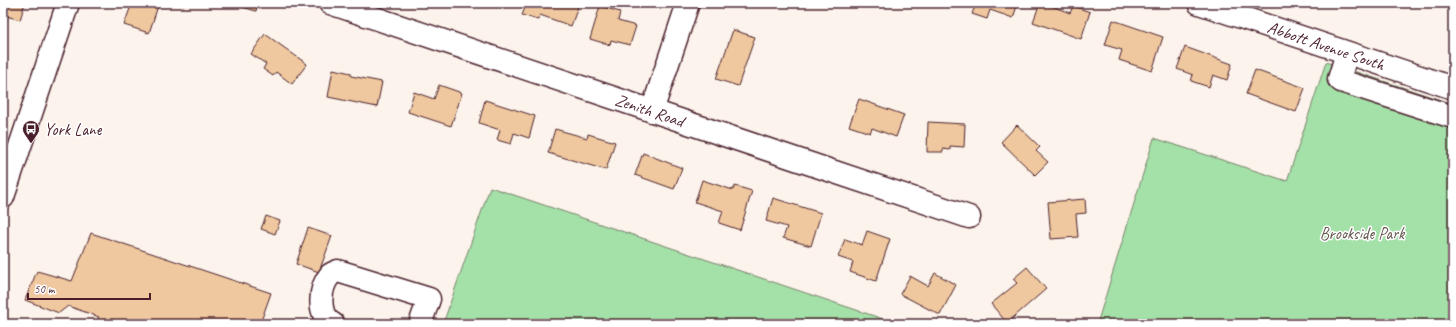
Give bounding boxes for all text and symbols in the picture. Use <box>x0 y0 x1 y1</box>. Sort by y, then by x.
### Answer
street label: Abbott Avenue South <box>1265 16 1388 75</box>
street label: Zenith Road <box>612 89 689 132</box>
bus stop icon: York Lane <box>21 119 41 144</box>
place label: York Lane <box>44 119 103 140</box>
park label: Brookside Park <box>1320 223 1406 244</box>
scale bar <box>28 275 150 301</box>
text: 50 m <box>34 281 56 297</box>

